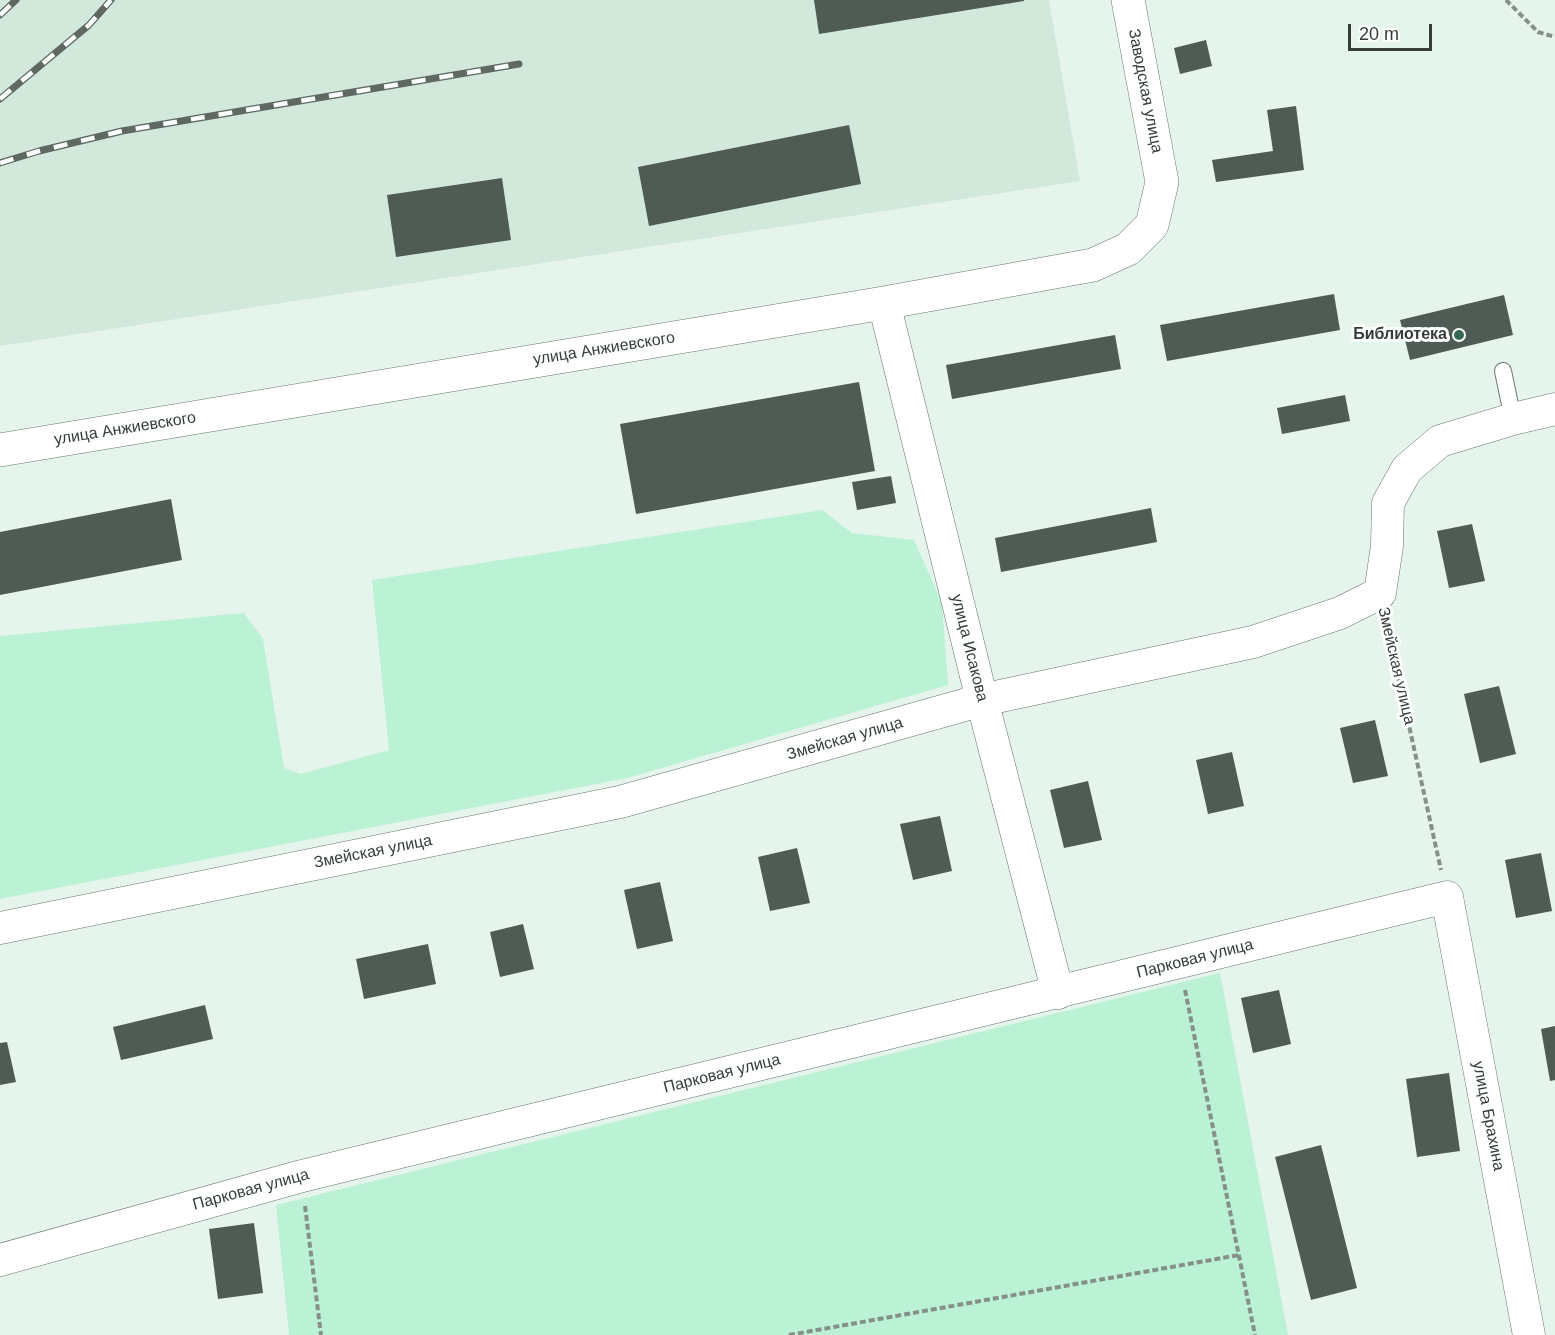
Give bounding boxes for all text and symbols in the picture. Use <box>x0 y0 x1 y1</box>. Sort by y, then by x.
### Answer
scale bar <box>1351 12 1435 50</box>
text: 20 m <box>1359 24 1399 44</box>
street label: Заводская улица <box>1124 27 1166 155</box>
place label: Библиотека <box>1353 325 1447 345</box>
street label: улица Анжиевского <box>532 328 676 370</box>
marker: Библиотека <box>1452 328 1466 342</box>
street label: улица Анжиевского <box>53 408 197 450</box>
street label: улица Исакова <box>946 592 992 704</box>
street label: Змейская улица <box>1373 605 1419 727</box>
street label: Змейская улица <box>785 713 905 765</box>
street label: Змейская улица <box>312 831 434 873</box>
street label: Парковая улица <box>1135 935 1255 983</box>
street label: Парковая улица <box>662 1050 782 1098</box>
street label: улица Брахина <box>1468 1059 1508 1173</box>
street label: Парковая улица <box>191 1165 311 1215</box>

